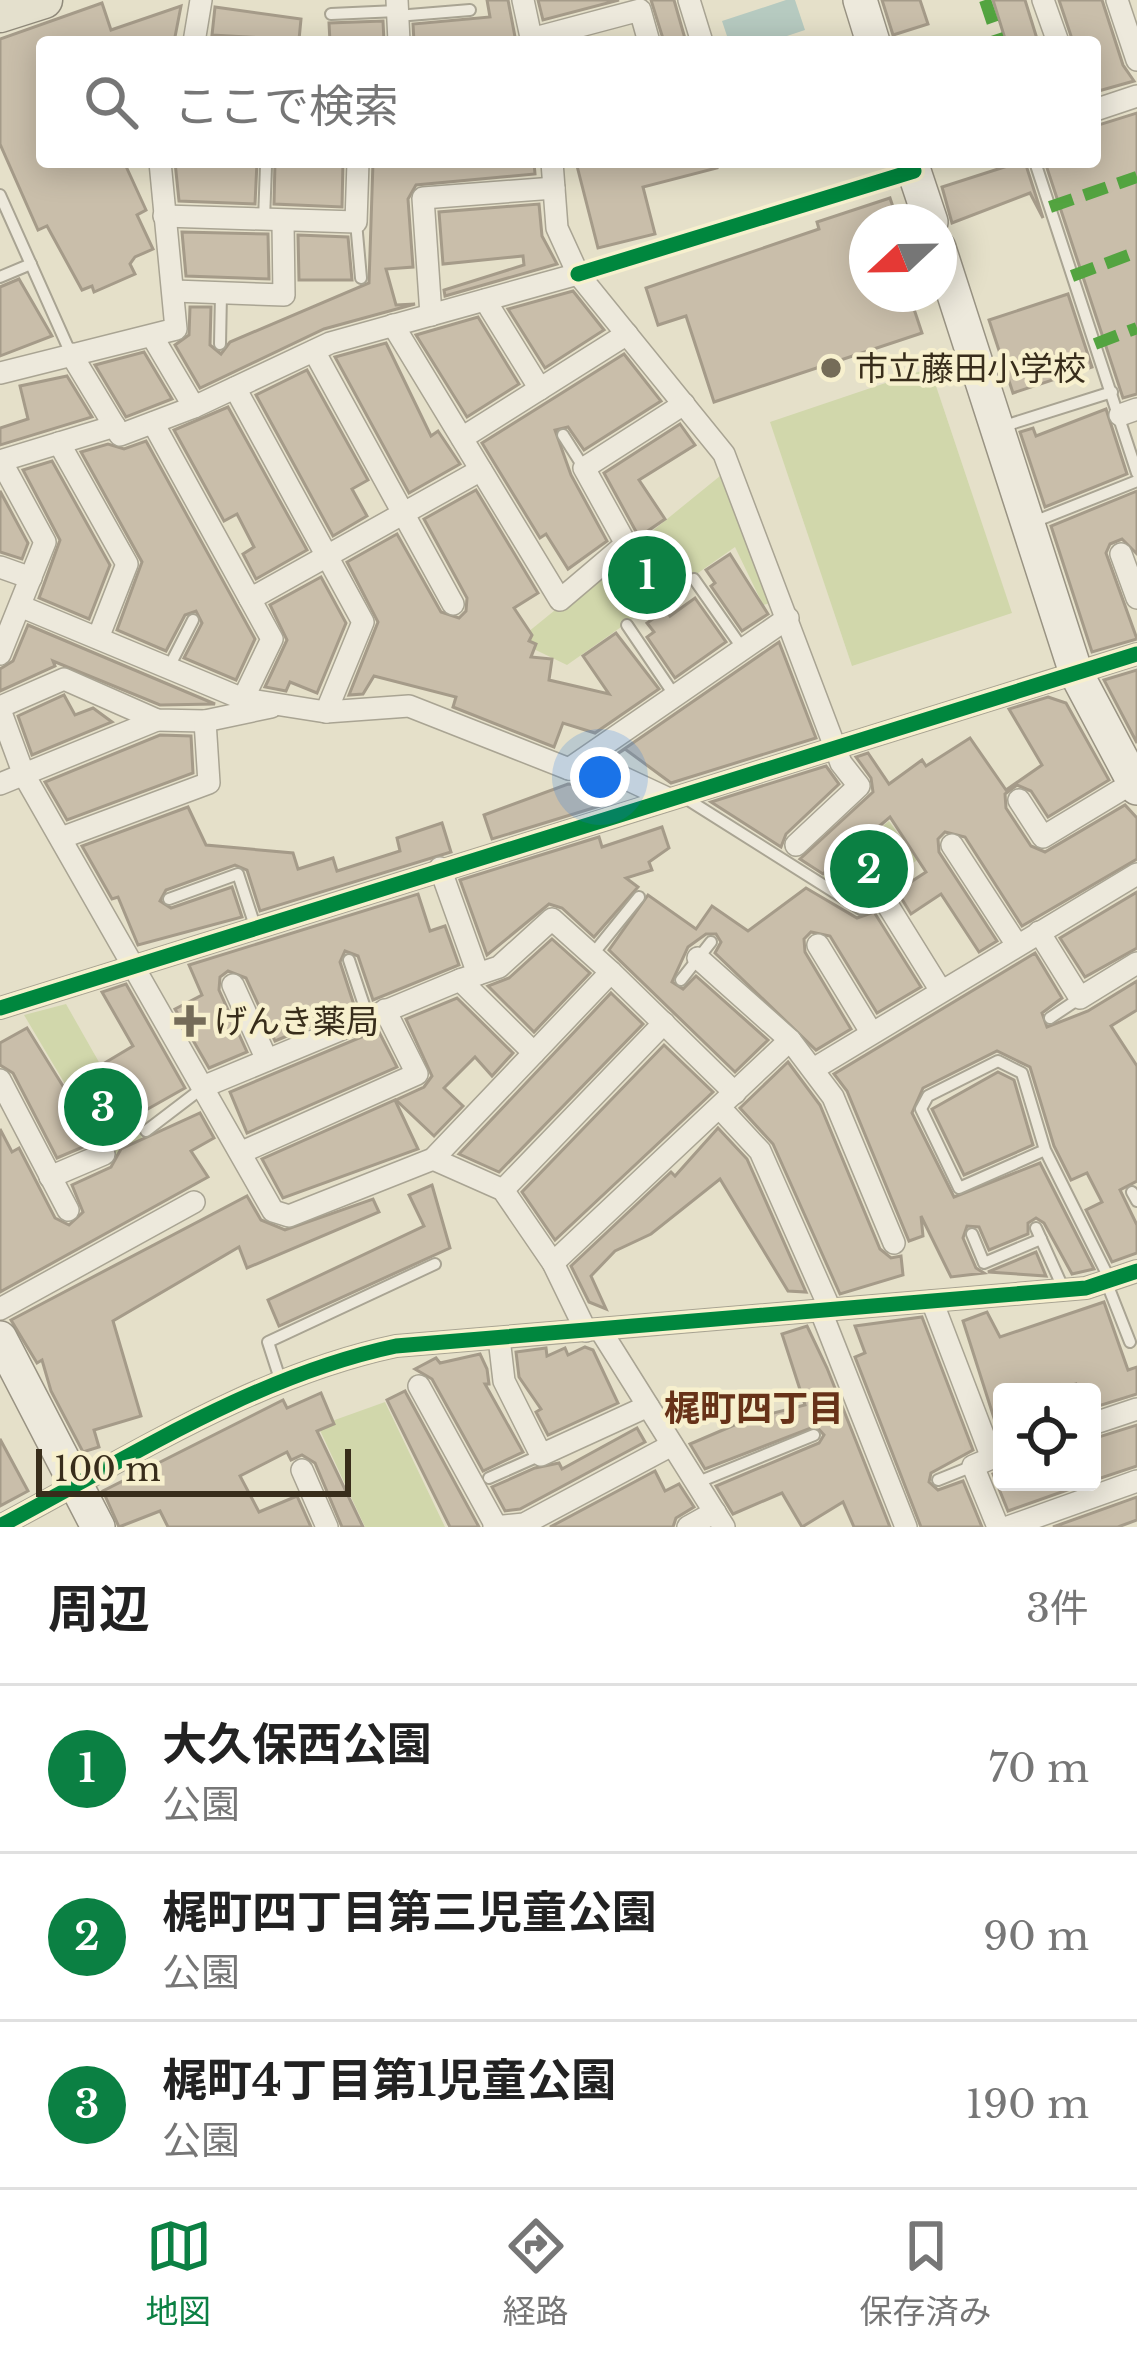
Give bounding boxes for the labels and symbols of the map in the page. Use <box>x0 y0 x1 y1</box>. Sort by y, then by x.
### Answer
north arrow <box>849 204 957 312</box>
place label: 市立藤田小学校 <box>855 348 1086 389</box>
marker: 市立藤田小学校 <box>818 355 844 381</box>
pin: 1 <box>608 530 686 620</box>
your location <box>570 747 630 807</box>
pin: 2 <box>830 824 908 914</box>
place label: げんき薬局 <box>214 1001 379 1042</box>
marker: げんき薬局 <box>177 1008 203 1034</box>
pin: 3 <box>64 1062 142 1152</box>
district label: 梶町四丁目 <box>664 1386 844 1431</box>
scale bar <box>36 1443 351 1496</box>

